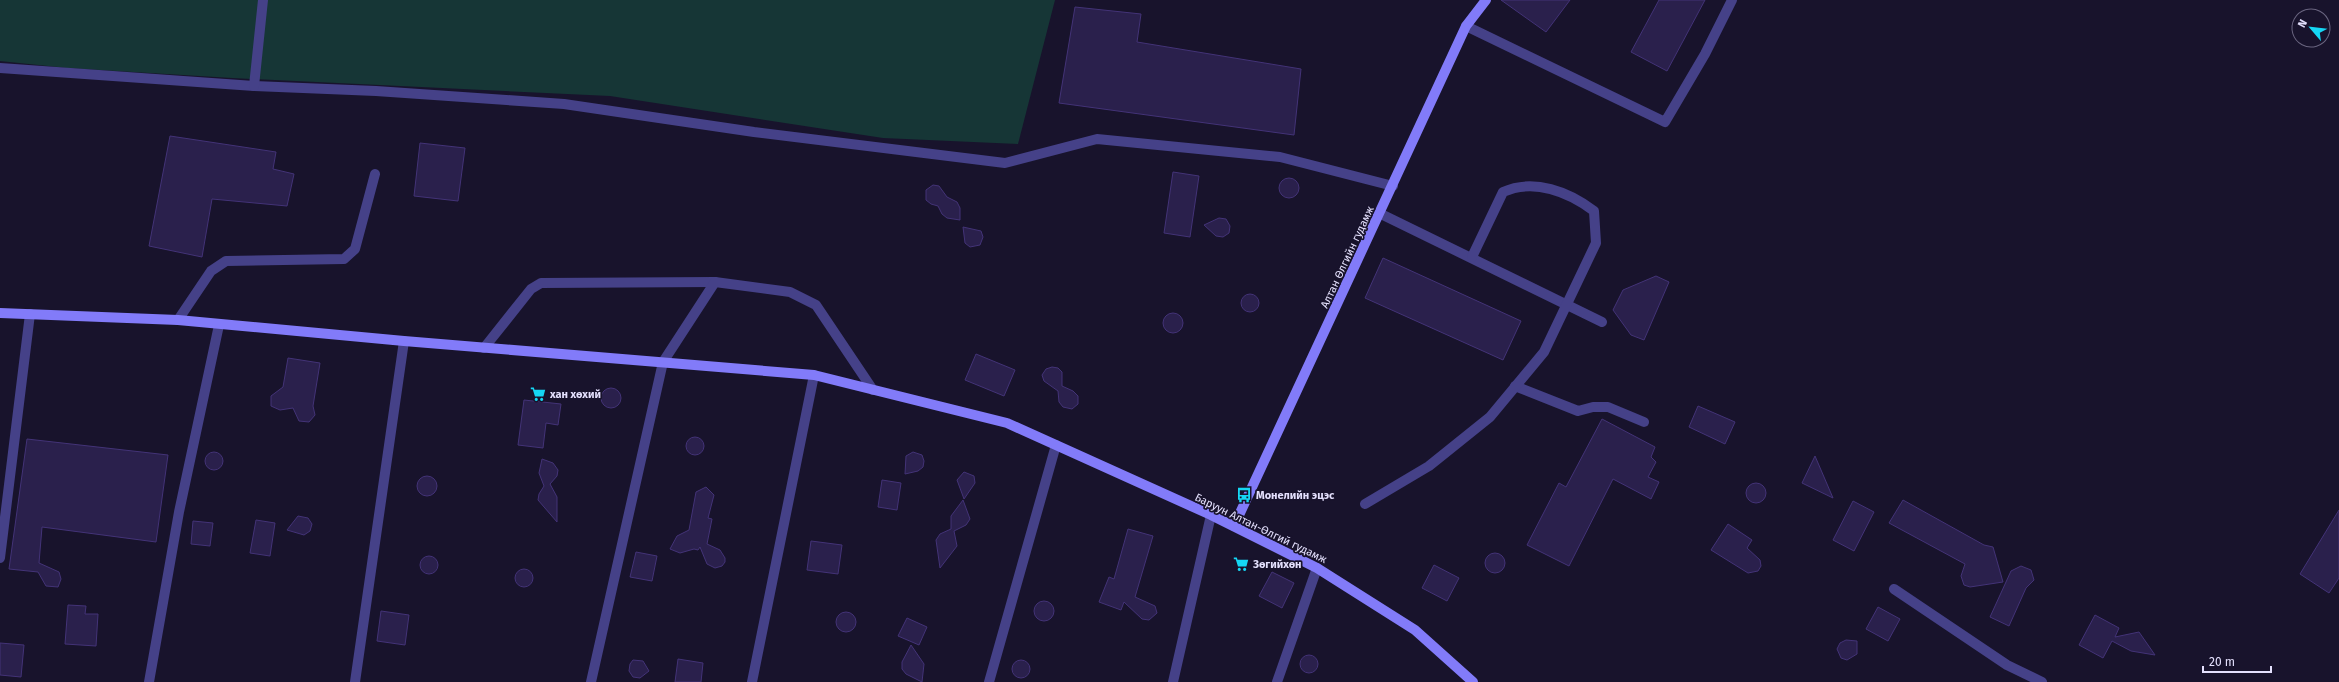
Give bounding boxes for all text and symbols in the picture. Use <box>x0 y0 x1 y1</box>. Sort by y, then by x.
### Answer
north arrow <box>2291 8 2331 48</box>
text: N <box>2295 17 2310 30</box>
street label: Алтан Өлгийн гудамж <box>1318 204 1377 310</box>
supermarket icon: хан хөхий <box>529 385 547 403</box>
place label: хан хөхий <box>549 388 601 401</box>
bus stop icon: Монелийн эцэс <box>1235 486 1253 504</box>
place label: Монелийн эцэс <box>1256 489 1335 502</box>
street label: Баруун Алтан-Өлгий гудамж <box>1193 491 1329 566</box>
supermarket icon: Зөгийхөн <box>1232 555 1250 573</box>
place label: Зөгийхөн <box>1252 558 1302 571</box>
scale bar <box>2203 648 2271 674</box>
text: 20 m <box>2209 655 2235 669</box>

